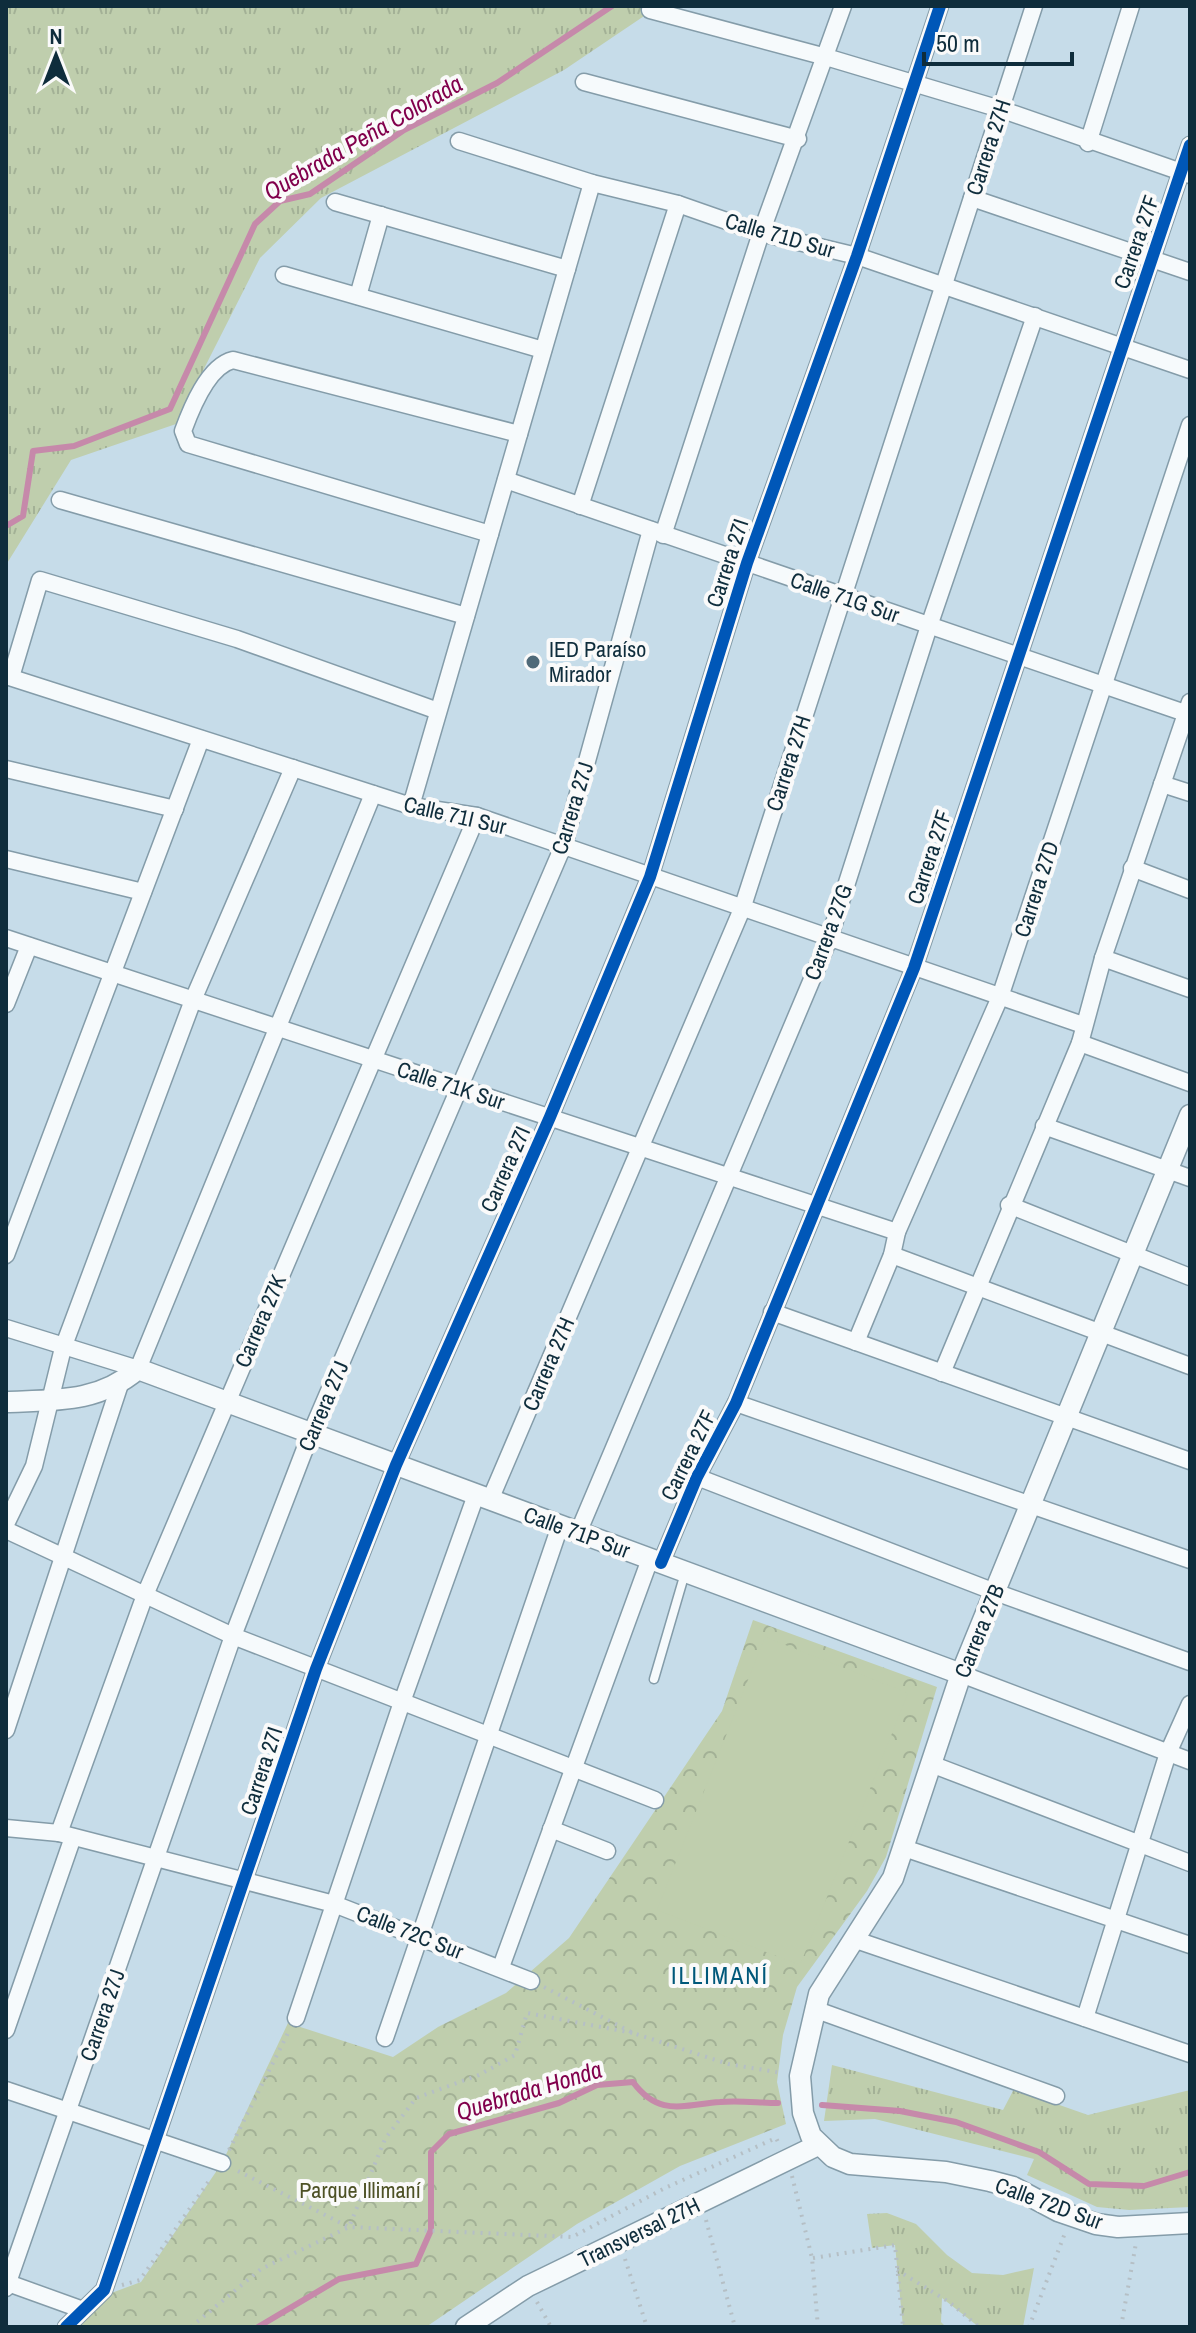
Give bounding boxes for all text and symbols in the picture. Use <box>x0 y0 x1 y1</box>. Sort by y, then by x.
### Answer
north arrow <box>16 16 96 96</box>
scale bar <box>924 16 1072 66</box>
text: N <box>49 21 63 51</box>
text: 50 m <box>936 27 980 59</box>
water label: Quebrada Peña Colorada <box>257 67 468 207</box>
street label: Carrera 27H <box>958 95 1018 199</box>
street label: Carrera 27F <box>1106 191 1166 293</box>
street label: Calle 71D Sur <box>722 205 838 265</box>
street label: Carrera 27I <box>699 515 755 611</box>
street label: Calle 71G Sur <box>787 564 903 630</box>
place label: IED Paraíso Mirador <box>549 634 646 689</box>
marker: IED Paraíso Mirador <box>524 653 542 671</box>
street label: Carrera 27H <box>758 711 818 815</box>
street label: Carrera 27J <box>544 758 600 858</box>
street label: Calle 71I Sur <box>401 789 509 841</box>
street label: Carrera 27F <box>900 806 958 908</box>
street label: Carrera 27D <box>1006 837 1066 941</box>
street label: Carrera 27G <box>797 880 859 984</box>
street label: Calle 71K Sur <box>393 1054 509 1116</box>
street label: Carrera 27I <box>473 1121 537 1217</box>
street label: Carrera 27K <box>227 1270 293 1372</box>
street label: Carrera 27H <box>515 1312 581 1416</box>
street label: Carrera 27J <box>291 1356 355 1456</box>
street label: Carrera 27F <box>653 1405 723 1505</box>
street label: Calle 71P Sur <box>520 1499 634 1565</box>
street label: Carrera 27B <box>947 1580 1011 1682</box>
street label: Carrera 27I <box>233 1723 289 1819</box>
street label: Calle 72C Sur <box>352 1898 468 1966</box>
district label: ILLIMANÍ <box>671 1959 769 1991</box>
street label: Carrera 27J <box>72 1965 132 2065</box>
water label: Quebrada Honda <box>452 2053 606 2127</box>
street label: Calle 72D Sur <box>991 2170 1107 2236</box>
park label: Parque Illimaní <box>299 2175 422 2205</box>
street label: Transversal 27H <box>573 2190 705 2274</box>

